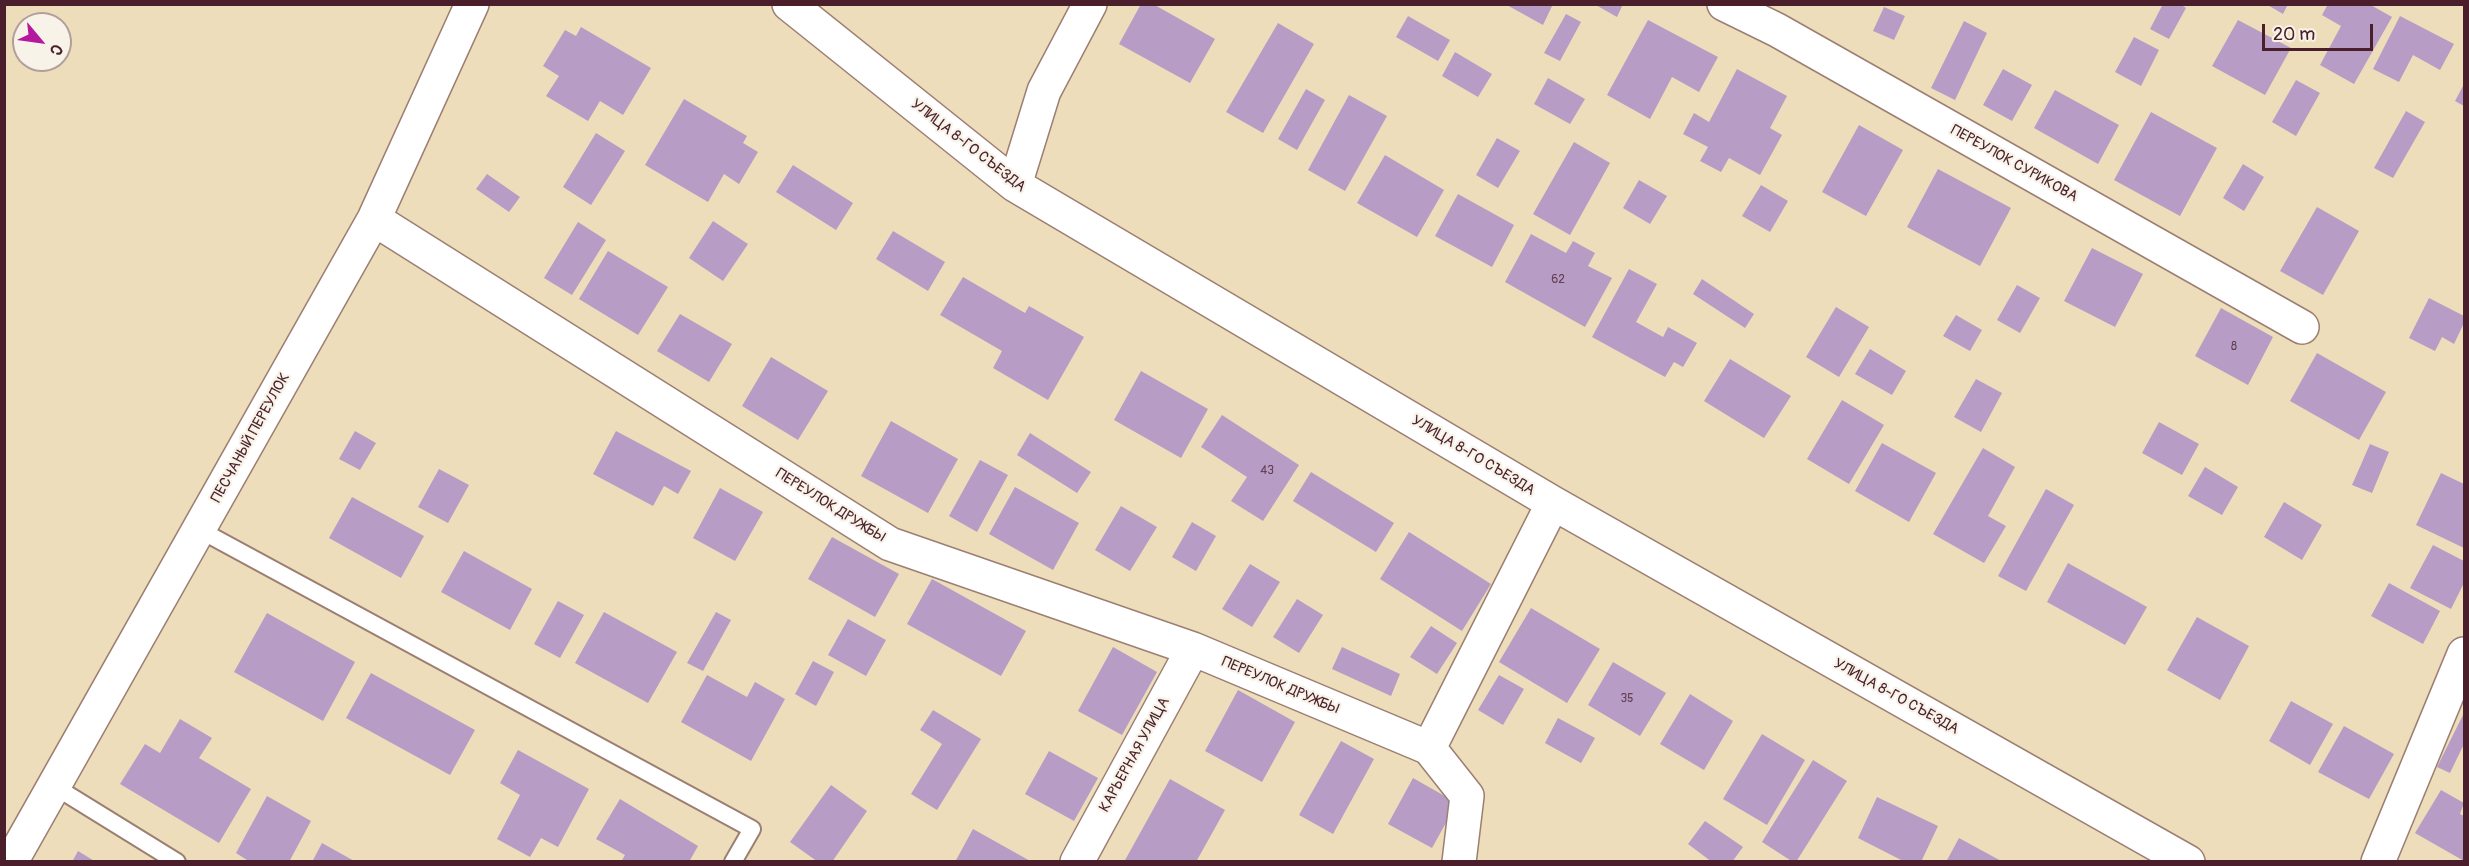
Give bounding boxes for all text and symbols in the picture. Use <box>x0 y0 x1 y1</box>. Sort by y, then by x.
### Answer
north arrow <box>12 12 72 72</box>
scale bar <box>2265 12 2376 50</box>
text: 20 m <box>2273 23 2315 46</box>
text: С <box>45 41 67 59</box>
street label: УЛИЦА 8-ГО СЪЕЗДА <box>907 96 1029 196</box>
street label: ПЕРЕУЛОК СУРИКОВА <box>1947 122 2081 206</box>
house number: 62 <box>1551 273 1565 287</box>
house number: 8 <box>2231 340 2237 354</box>
street label: ПЕСЧАНЫЙ ПЕРЕУЛОК <box>208 370 294 506</box>
street label: УЛИЦА 8-ГО СЪЕЗДА <box>1408 412 1538 500</box>
house number: 43 <box>1260 464 1274 478</box>
street label: ПЕРЕУЛОК ДРУЖБЫ <box>772 465 888 547</box>
street label: ПЕРЕУЛОК ДРУЖБЫ <box>1219 653 1341 719</box>
street label: УЛИЦА 8-ГО СЪЕЗДА <box>1830 655 1962 739</box>
house number: 35 <box>1620 692 1634 706</box>
street label: КАРЬЕРНАЯ УЛИЦА <box>1096 694 1174 816</box>

